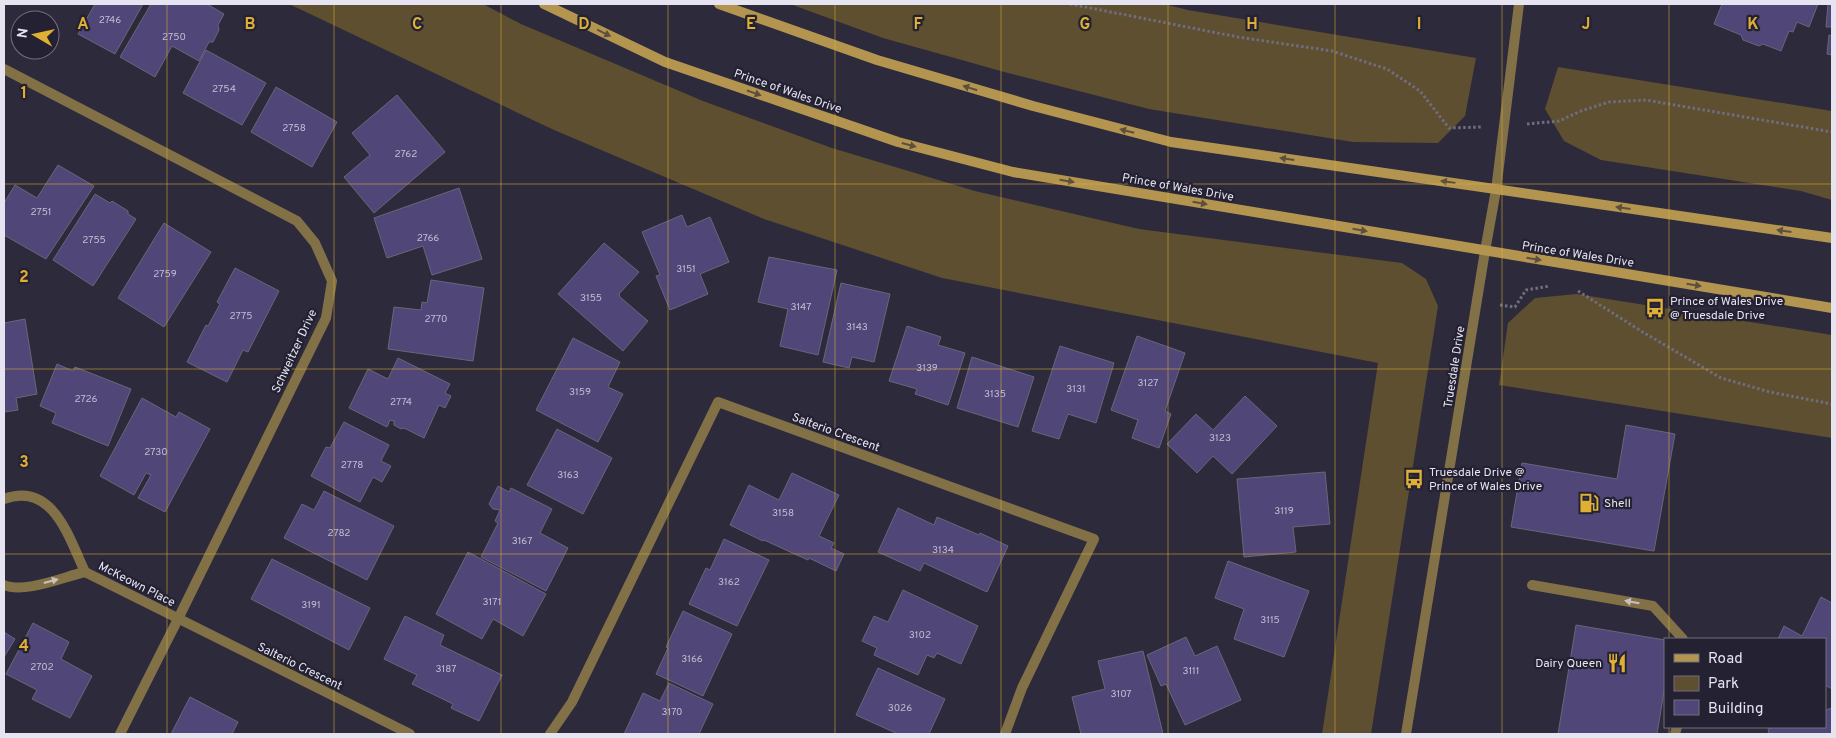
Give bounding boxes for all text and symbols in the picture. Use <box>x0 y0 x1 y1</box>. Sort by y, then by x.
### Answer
north arrow <box>10 10 60 60</box>
house number: 2746 <box>99 14 121 27</box>
text: A <box>77 15 89 35</box>
text: B <box>244 15 256 35</box>
text: C <box>412 15 422 35</box>
text: D <box>578 15 590 35</box>
text: E <box>746 15 756 35</box>
text: F <box>913 15 923 35</box>
text: G <box>1080 15 1090 35</box>
text: H <box>1246 15 1258 35</box>
text: I <box>1417 15 1421 35</box>
text: J <box>1582 15 1590 35</box>
text: K <box>1747 15 1759 35</box>
text: N <box>14 27 33 40</box>
one-way arrow <box>597 29 611 37</box>
house number: 2750 <box>162 31 186 44</box>
street label: Prince of Wales Drive <box>732 66 844 118</box>
house number: 2754 <box>212 83 236 96</box>
one-way arrow <box>963 83 978 91</box>
text: 1 <box>21 84 27 104</box>
one-way arrow <box>747 90 762 97</box>
house number: 2758 <box>282 122 306 135</box>
one-way arrow <box>1119 126 1134 134</box>
one-way arrow <box>901 141 916 149</box>
house number: 2762 <box>395 148 417 161</box>
one-way arrow <box>1279 155 1295 163</box>
street label: Prince of Wales Drive <box>1121 170 1235 206</box>
one-way arrow <box>1059 177 1075 185</box>
one-way arrow <box>1439 178 1455 186</box>
one-way arrow <box>1192 200 1208 208</box>
one-way arrow <box>1615 204 1631 212</box>
house number: 2751 <box>30 206 52 219</box>
one-way arrow <box>1353 227 1369 235</box>
one-way arrow <box>1776 227 1792 235</box>
house number: 2766 <box>417 232 439 245</box>
house number: 2755 <box>82 234 106 247</box>
street label: Prince of Wales Drive <box>1521 238 1635 272</box>
one-way arrow <box>1526 256 1542 264</box>
house number: 3151 <box>676 263 696 276</box>
text: 2 <box>19 268 29 288</box>
house number: 2759 <box>153 268 177 281</box>
one-way arrow <box>1686 282 1702 290</box>
house number: 3155 <box>580 292 602 305</box>
place label: Prince of Wales Drive @ Truesdale Drive <box>1670 294 1783 324</box>
bus stop icon: Prince of Wales Drive @ Truesdale Drive <box>1644 297 1666 319</box>
house number: 3147 <box>791 301 811 314</box>
street label: Schweitzer Drive <box>269 307 321 396</box>
house number: 2775 <box>229 310 253 323</box>
house number: 2770 <box>425 313 447 326</box>
house number: 3143 <box>846 321 868 334</box>
street label: Truesdale Drive <box>1441 325 1469 409</box>
house number: 3139 <box>916 362 938 375</box>
house number: 3127 <box>1138 377 1158 390</box>
house number: 3131 <box>1066 383 1086 396</box>
house number: 3159 <box>569 386 591 399</box>
house number: 3135 <box>984 388 1006 401</box>
house number: 2726 <box>74 393 98 406</box>
house number: 2774 <box>390 396 412 409</box>
street label: Salterio Crescent <box>789 410 882 456</box>
house number: 3123 <box>1209 432 1231 445</box>
house number: 2730 <box>144 446 168 459</box>
text: 3 <box>19 453 29 473</box>
house number: 2778 <box>341 459 363 472</box>
place label: Truesdale Drive @ Prince of Wales Drive <box>1429 465 1542 495</box>
bus stop icon: Truesdale Drive @ Prince of Wales Drive <box>1403 468 1425 490</box>
house number: 3163 <box>557 469 579 482</box>
fuel station icon: Shell <box>1578 492 1600 514</box>
place label: Shell <box>1604 496 1631 512</box>
house number: 3119 <box>1274 505 1294 518</box>
house number: 3158 <box>772 507 794 520</box>
house number: 2782 <box>328 527 350 540</box>
house number: 3167 <box>512 535 532 548</box>
house number: 3134 <box>932 544 954 557</box>
street label: McKeown Place <box>95 559 178 611</box>
one-way arrow <box>44 576 59 584</box>
house number: 3162 <box>718 576 740 589</box>
house number: 3171 <box>483 596 501 609</box>
one-way arrow <box>1624 598 1640 606</box>
house number: 3191 <box>301 599 321 612</box>
house number: 3115 <box>1260 614 1280 627</box>
house number: 3102 <box>909 629 931 642</box>
text: 4 <box>19 637 29 657</box>
legend <box>1664 638 1826 728</box>
street label: Salterio Crescent <box>254 639 345 694</box>
text: Road <box>1708 650 1743 669</box>
restaurant icon: Dairy Queen <box>1606 652 1628 674</box>
house number: 3166 <box>681 653 703 666</box>
place label: Dairy Queen <box>1535 656 1602 672</box>
house number: 2702 <box>30 661 54 674</box>
house number: 3187 <box>436 663 456 676</box>
house number: 3111 <box>1182 665 1200 678</box>
text: Park <box>1708 675 1739 694</box>
house number: 3107 <box>1110 688 1132 701</box>
text: Building <box>1708 700 1763 719</box>
house number: 3026 <box>888 702 912 715</box>
house number: 3170 <box>661 706 683 719</box>

